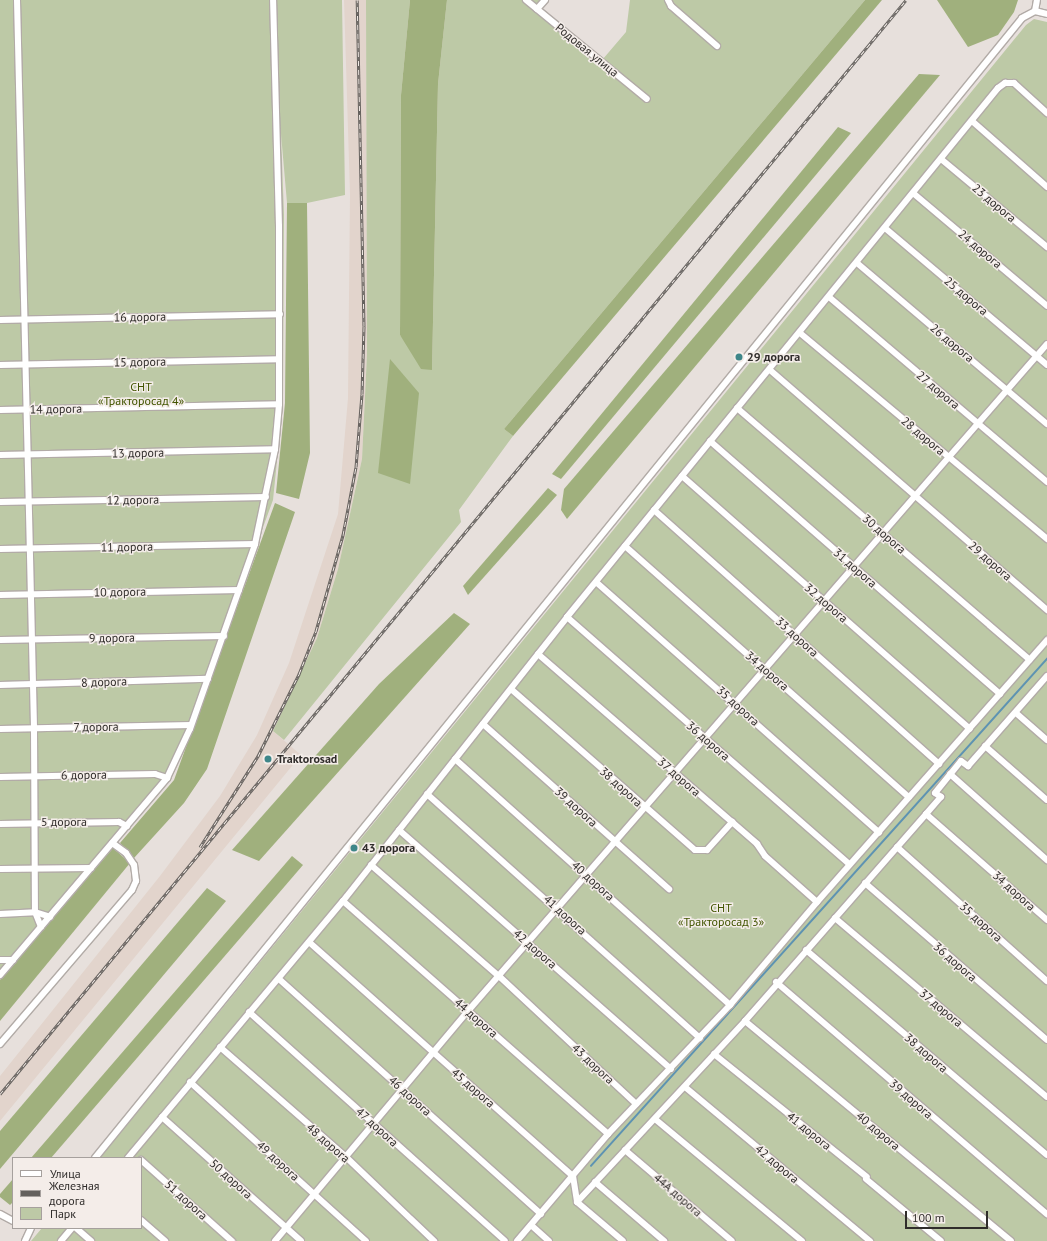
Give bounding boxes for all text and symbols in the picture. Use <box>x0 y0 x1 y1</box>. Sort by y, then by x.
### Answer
street label: Родовая улица <box>553 20 621 80</box>
street label: 23 дорога <box>969 181 1019 225</box>
street label: 24 дорога <box>955 227 1005 271</box>
street label: 25 дорога <box>941 274 991 318</box>
street label: 16 дорога <box>114 309 166 325</box>
street label: 26 дорога <box>927 321 977 365</box>
place label: 29 дорога <box>747 350 800 364</box>
marker: 29 дорога <box>734 352 744 362</box>
street label: 15 дорога <box>114 354 166 370</box>
street label: 27 дорога <box>913 368 963 412</box>
park label: СНТ «Тракторосад 4» <box>98 380 184 408</box>
street label: 14 дорога <box>30 401 82 417</box>
street label: 28 дорога <box>898 414 948 458</box>
street label: 13 дорога <box>112 445 164 461</box>
street label: 12 дорога <box>107 492 159 508</box>
street label: 30 дорога <box>859 511 909 557</box>
street label: 29 дорога <box>965 538 1015 584</box>
street label: 11 дорога <box>101 539 153 555</box>
street label: 31 дорога <box>830 545 880 591</box>
street label: 32 дорога <box>801 580 851 626</box>
street label: 10 дорога <box>94 584 146 600</box>
street label: 33 дорога <box>773 614 821 660</box>
street label: 9 дорога <box>89 630 135 646</box>
street label: 34 дорога <box>742 648 792 694</box>
street label: 8 дорога <box>81 674 127 690</box>
street label: 35 дорога <box>714 683 762 729</box>
street label: 36 дорога <box>683 718 733 764</box>
street label: 7 дорога <box>73 719 119 735</box>
place label: Traktorosad <box>277 752 337 766</box>
marker: Traktorosad <box>262 753 274 765</box>
street label: 37 дорога <box>654 754 704 800</box>
street label: 38 дорога <box>597 764 645 810</box>
street label: 6 дорога <box>61 767 107 783</box>
street label: 39 дорога <box>552 784 600 830</box>
street label: 5 дорога <box>41 815 87 829</box>
place label: 43 дорога <box>362 841 415 855</box>
marker: 43 дорога <box>349 843 359 853</box>
street label: 40 дорога <box>569 858 617 904</box>
street label: 34 дорога <box>990 868 1038 914</box>
street label: 41 дорога <box>541 892 589 938</box>
street label: 35 дорога <box>957 899 1005 945</box>
park label: СНТ «Тракторосад 3» <box>678 901 764 929</box>
street label: 42 дорога <box>510 926 560 972</box>
street label: 36 дорога <box>930 939 980 985</box>
street label: 37 дорога <box>916 986 966 1030</box>
street label: 44 дорога <box>451 995 501 1041</box>
street label: 38 дорога <box>901 1030 951 1076</box>
street label: 43 дорога <box>569 1041 617 1087</box>
street label: 45 дорога <box>448 1065 498 1111</box>
street label: 46 дорога <box>386 1073 434 1119</box>
street label: 39 дорога <box>886 1076 936 1122</box>
street label: 47 дорога <box>353 1104 401 1150</box>
street label: 41 дорога <box>784 1109 834 1153</box>
street label: 40 дорога <box>853 1109 903 1153</box>
street label: 48 дорога <box>303 1120 353 1166</box>
street label: 49 дорога <box>254 1138 302 1184</box>
street label: 42 дорога <box>752 1142 802 1186</box>
street label: 50 дорога <box>207 1156 255 1202</box>
legend <box>12 1157 142 1229</box>
text: Улица <box>50 1166 81 1181</box>
street label: 44А дорога <box>651 1170 705 1220</box>
street label: 51 дорога <box>162 1177 210 1223</box>
text: Железная дорога <box>49 1178 100 1208</box>
scale bar <box>907 1203 990 1229</box>
text: Парк <box>50 1206 76 1221</box>
text: 100 m <box>912 1210 945 1225</box>

